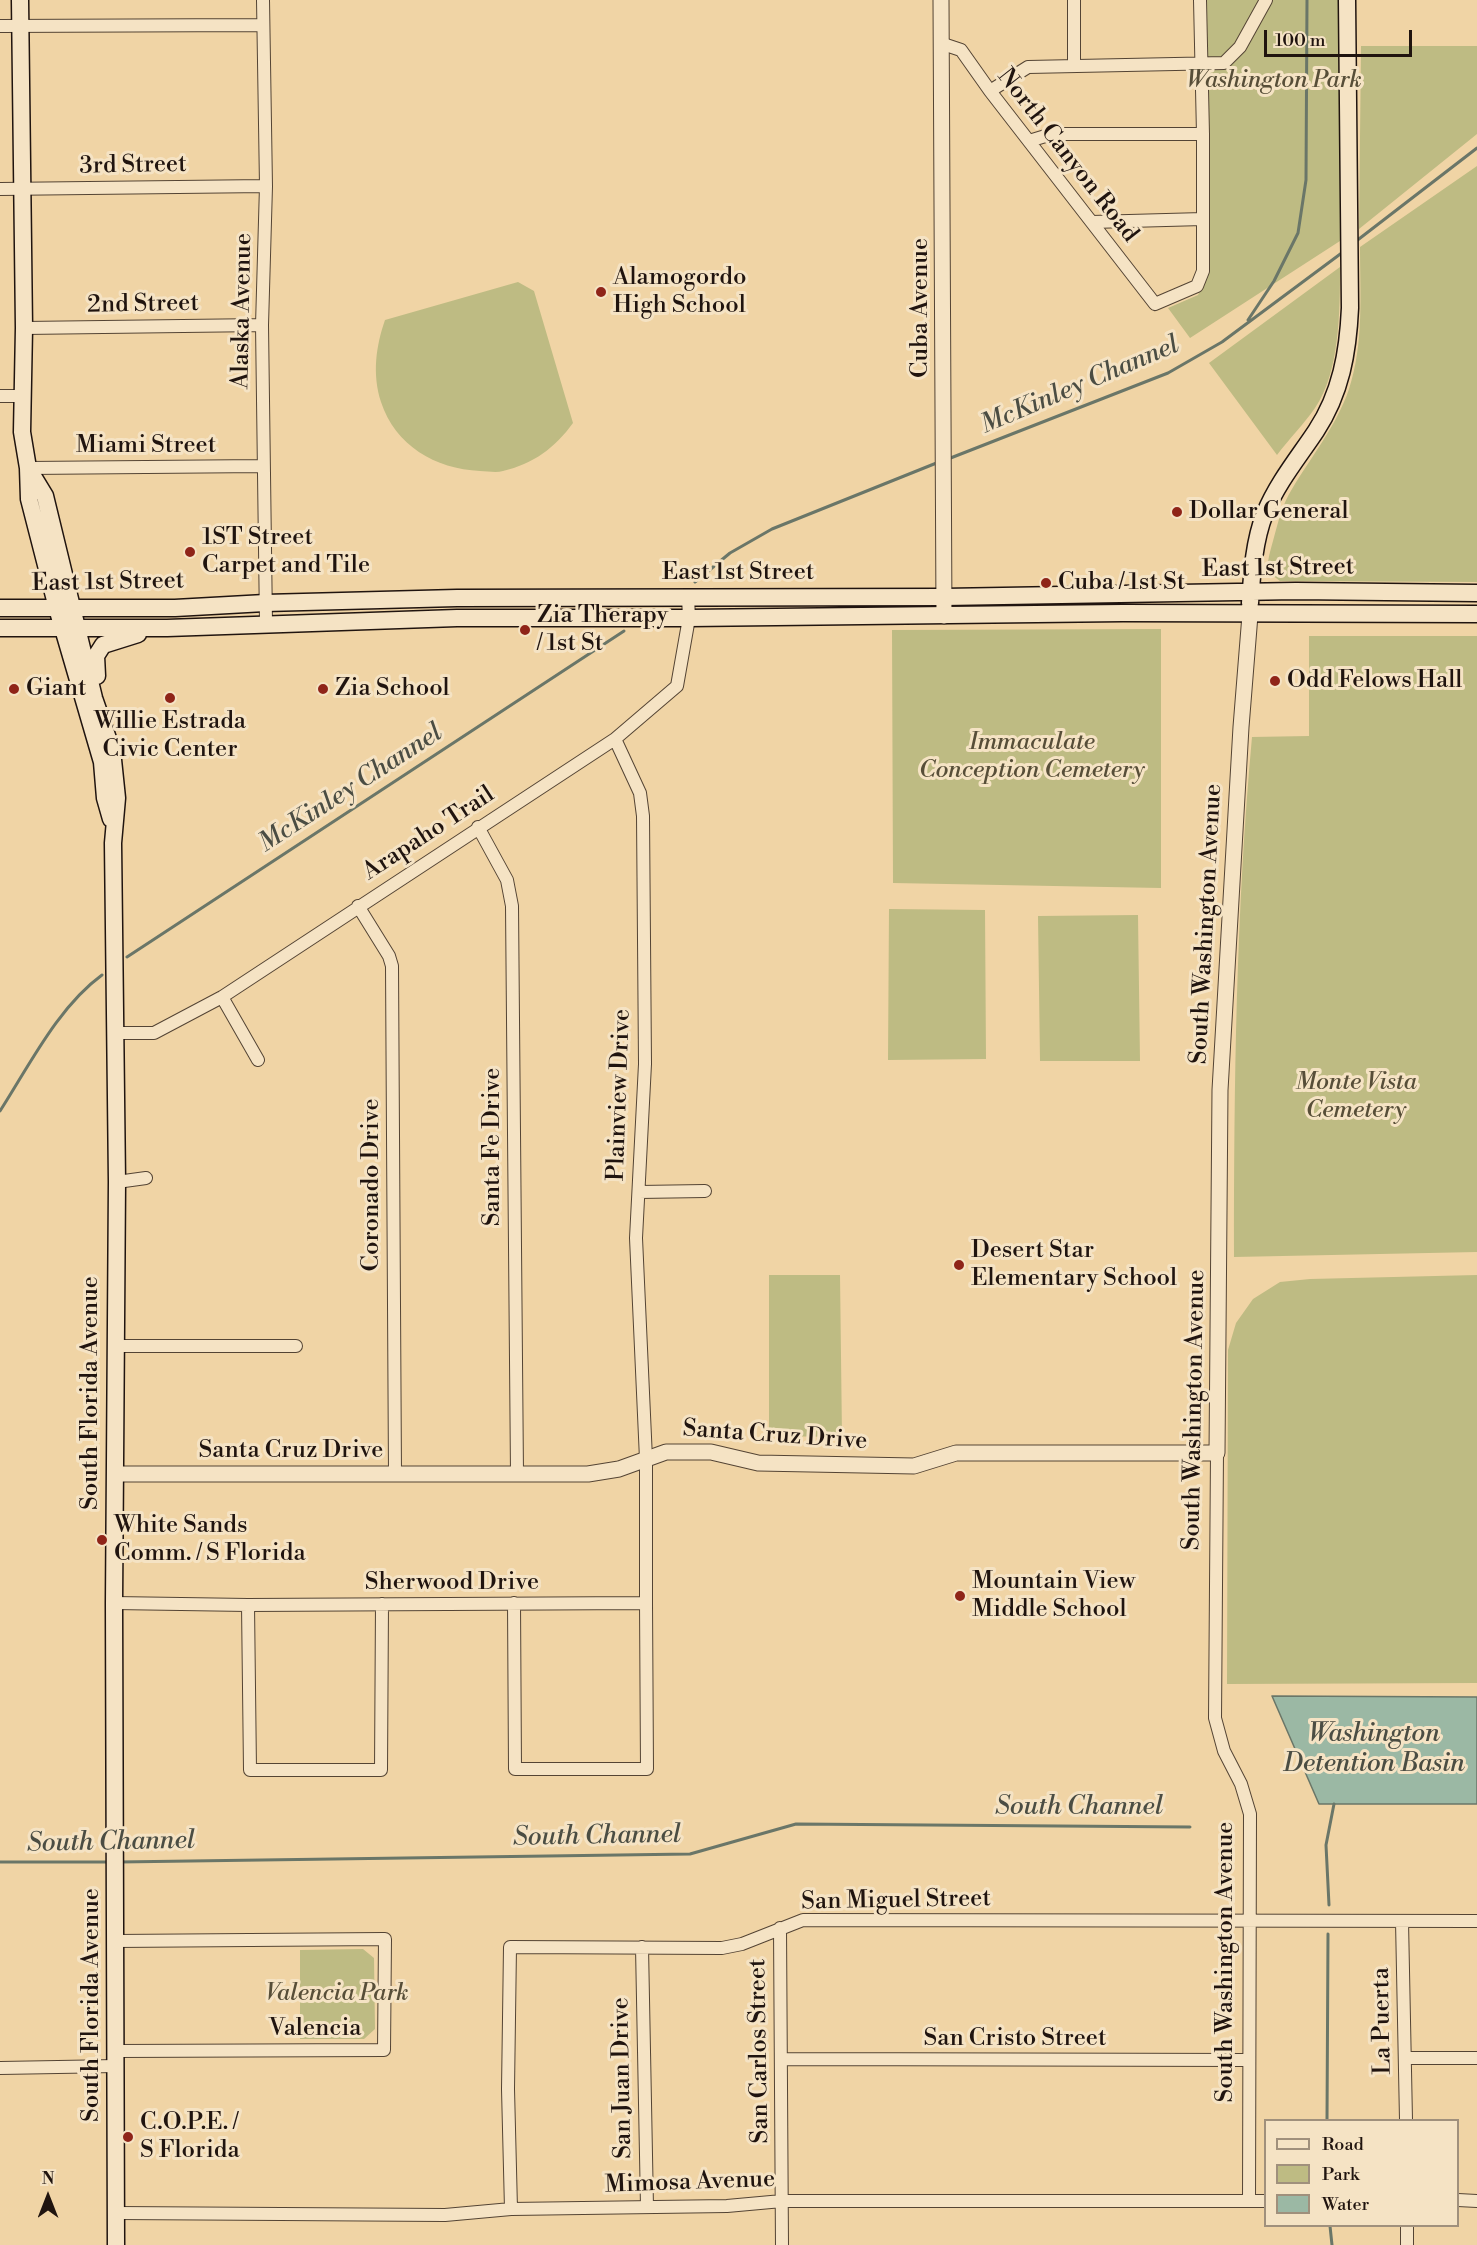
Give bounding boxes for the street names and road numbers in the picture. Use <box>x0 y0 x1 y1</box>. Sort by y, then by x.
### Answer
street label: North Canyon Road <box>990 63 1144 249</box>
street label: 3rd Street <box>79 151 187 181</box>
street label: Alaska Avenue <box>227 233 259 389</box>
street label: Cuba Avenue <box>907 238 935 378</box>
street label: 2nd Street <box>87 290 199 320</box>
street label: Miami Street <box>76 432 216 460</box>
street label: East 1st Street <box>1201 553 1355 585</box>
street label: East 1st Street <box>662 559 814 587</box>
street label: East 1st Street <box>31 567 185 599</box>
street label: Arapaho Trail <box>358 781 500 887</box>
street label: South Washington Avenue <box>1185 783 1229 1065</box>
street label: Plainview Drive <box>603 1008 637 1182</box>
street label: Santa Fe Drive <box>479 1068 507 1226</box>
street label: Coronado Drive <box>358 1098 386 1272</box>
street label: South Washington Avenue <box>1178 1269 1212 1551</box>
street label: South Florida Avenue <box>77 1276 105 1510</box>
street label: Santa Cruz Drive <box>682 1415 868 1457</box>
street label: Santa Cruz Drive <box>199 1437 383 1465</box>
street label: Sherwood Drive <box>365 1569 539 1597</box>
street label: South Washington Avenue <box>1212 1822 1240 2102</box>
street label: San Miguel Street <box>801 1885 991 1917</box>
street label: South Florida Avenue <box>78 1888 106 2122</box>
street label: San Carlos Street <box>744 1958 776 2144</box>
street label: La Puerta <box>1368 1967 1398 2075</box>
street label: San Juan Drive <box>607 1997 639 2159</box>
street label: Valencia <box>269 2015 361 2043</box>
street label: San Cristo Street <box>924 2025 1106 2053</box>
street label: Mimosa Avenue <box>604 2166 776 2200</box>

